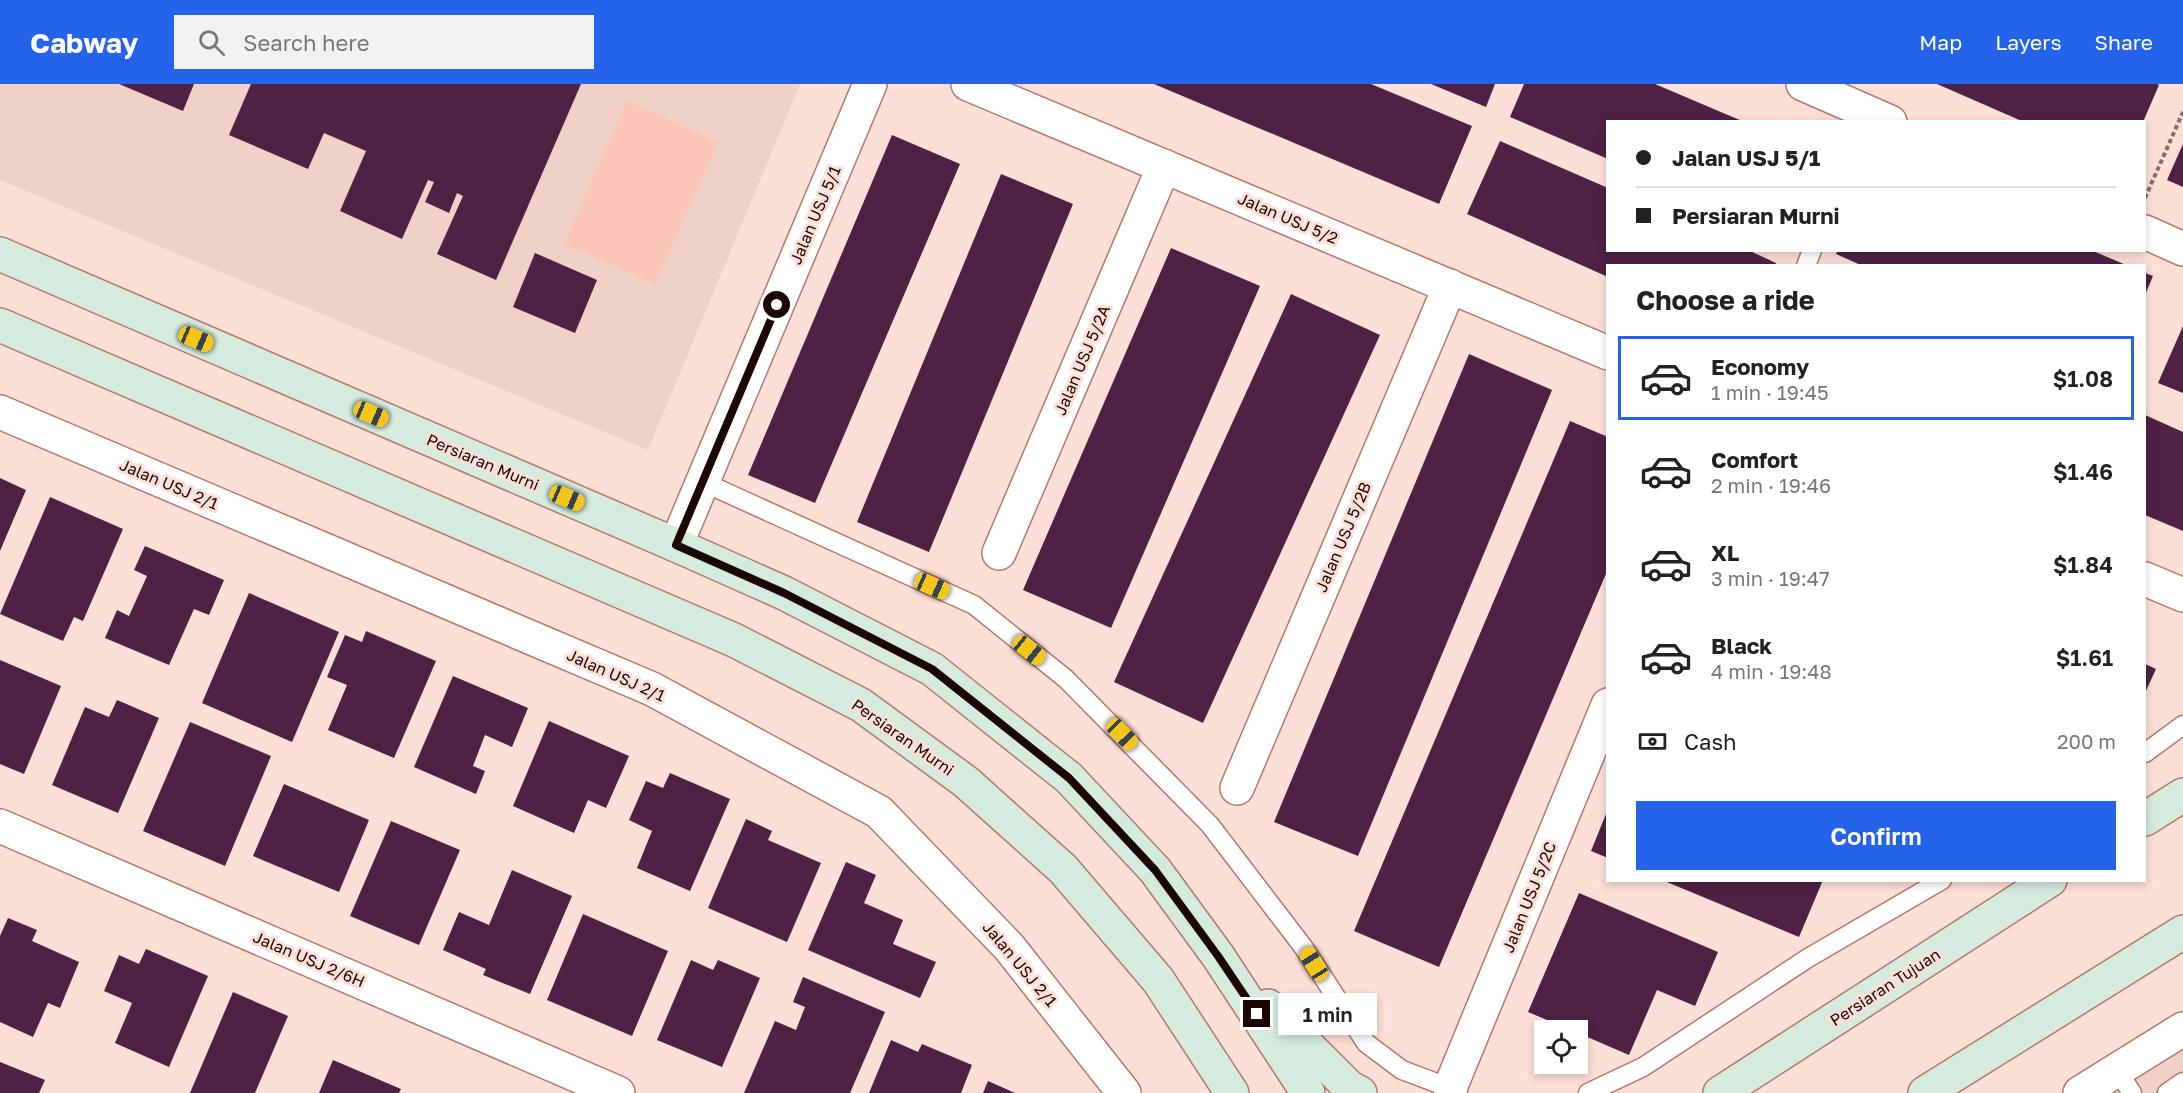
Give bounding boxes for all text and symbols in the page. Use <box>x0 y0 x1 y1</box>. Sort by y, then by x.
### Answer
search box <box>174 15 594 69</box>
text: Cabway <box>30 26 138 59</box>
icon: search <box>195 26 228 59</box>
text: Search here <box>243 29 369 56</box>
text: Map <box>1919 29 1962 55</box>
text: Layers <box>1995 29 2062 55</box>
text: Share <box>2095 29 2153 55</box>
text: Jalan USJ 5/1 <box>1672 144 1820 171</box>
street label: Jalan USJ 5/1 <box>785 162 845 267</box>
street label: Jalan USJ 5/2 <box>1235 188 1341 248</box>
text: Persiaran Murni <box>1672 202 1840 229</box>
text: Choose a ride <box>1636 284 1815 316</box>
route start <box>763 291 790 318</box>
street label: Jalan USJ 5/2A <box>1050 302 1114 418</box>
car <box>176 324 216 354</box>
icon: car <box>1639 351 1693 405</box>
text: Economy <box>1711 353 1809 380</box>
text: $1.08 <box>2053 365 2113 392</box>
text: 1 min · 19:45 <box>1711 380 1829 404</box>
car <box>351 399 391 429</box>
street label: Persiaran Murni <box>424 429 542 495</box>
icon: car <box>1639 444 1693 498</box>
text: Comfort <box>1711 446 1798 473</box>
street label: Jalan USJ 2/1 <box>117 454 222 514</box>
text: $1.46 <box>2053 458 2113 485</box>
text: 2 min · 19:46 <box>1711 473 1831 497</box>
street label: Jalan USJ 5/2B <box>1311 479 1375 595</box>
car <box>547 483 587 513</box>
icon: car <box>1639 537 1693 591</box>
text: XL <box>1711 539 1739 566</box>
text: $1.84 <box>2053 551 2113 578</box>
text: 3 min · 19:47 <box>1711 566 1830 590</box>
car <box>912 570 952 602</box>
icon: car <box>1639 630 1693 684</box>
car <box>1009 632 1049 668</box>
text: Black <box>1711 632 1772 659</box>
street label: Jalan USJ 2/1 <box>564 644 668 706</box>
text: $1.61 <box>2056 644 2113 671</box>
text: 4 min · 19:48 <box>1711 659 1832 683</box>
street label: Persiaran Murni <box>848 694 958 780</box>
car <box>1103 715 1141 753</box>
icon: cash <box>1636 725 1669 758</box>
text: Cash <box>1684 728 1737 755</box>
text: 200 m <box>2057 729 2116 753</box>
button: Confirm <box>1636 801 2116 870</box>
street label: Jalan USJ 5/2C <box>1498 839 1560 955</box>
street label: Jalan USJ 2/1 <box>978 917 1062 1011</box>
street label: Jalan USJ 2/6H <box>250 926 368 992</box>
car <box>1297 944 1331 984</box>
street label: Persiaran Tujuan <box>1826 944 1944 1030</box>
callout: 1 min <box>1278 993 1377 1035</box>
route end <box>1243 1000 1270 1027</box>
text: 1 min <box>1302 1002 1353 1026</box>
map controls <box>1534 1020 1588 1074</box>
button: locate <box>1534 1020 1588 1074</box>

